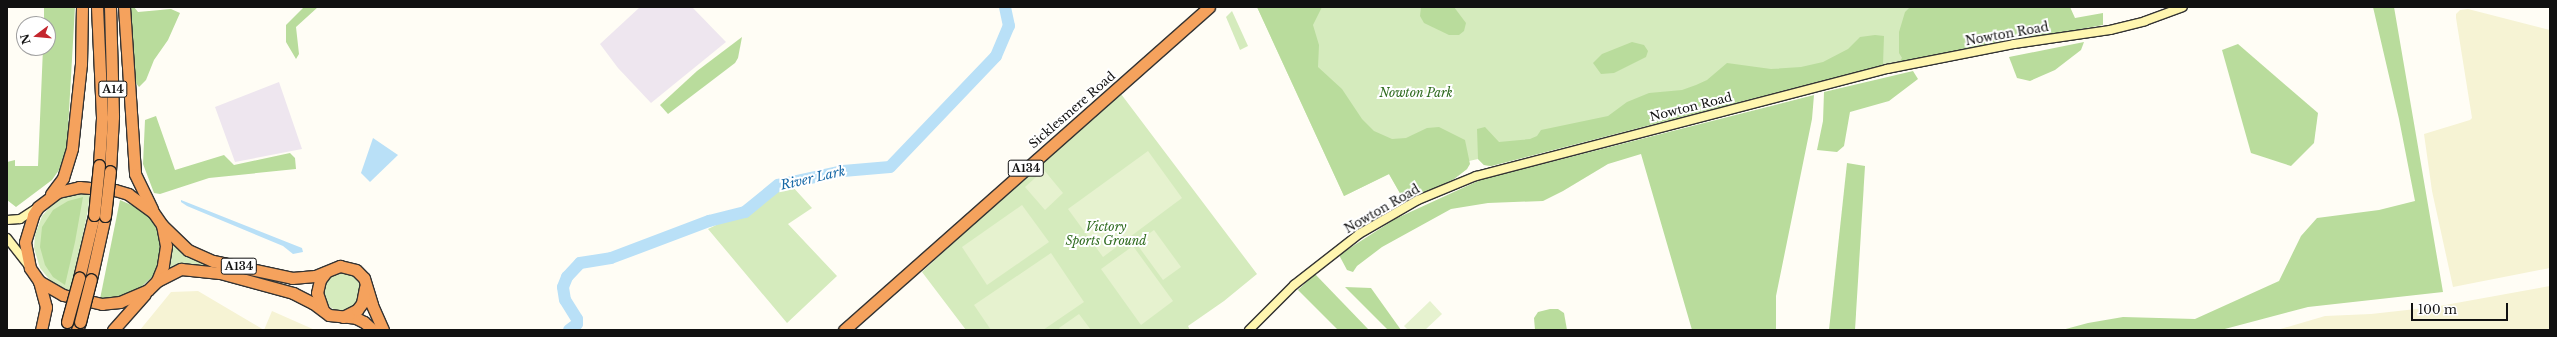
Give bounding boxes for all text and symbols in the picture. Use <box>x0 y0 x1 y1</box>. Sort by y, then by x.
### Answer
north arrow <box>16 16 56 56</box>
street label: Nowton Road <box>1964 20 2050 48</box>
text: N <box>17 32 34 46</box>
street label: Sicklesmere Road <box>1026 69 1118 151</box>
road number: A14 <box>98 80 128 98</box>
park label: Nowton Park <box>1379 86 1453 100</box>
street label: Nowton Road <box>1648 90 1734 124</box>
road number: A134 <box>1007 159 1045 177</box>
water label: River Lark <box>779 164 847 194</box>
street label: Nowton Road <box>1342 182 1422 236</box>
park label: Victory Sports Ground <box>1066 220 1146 248</box>
road number: A134 <box>220 257 258 275</box>
scale bar <box>2413 295 2510 321</box>
text: 100 m <box>2418 302 2457 317</box>

